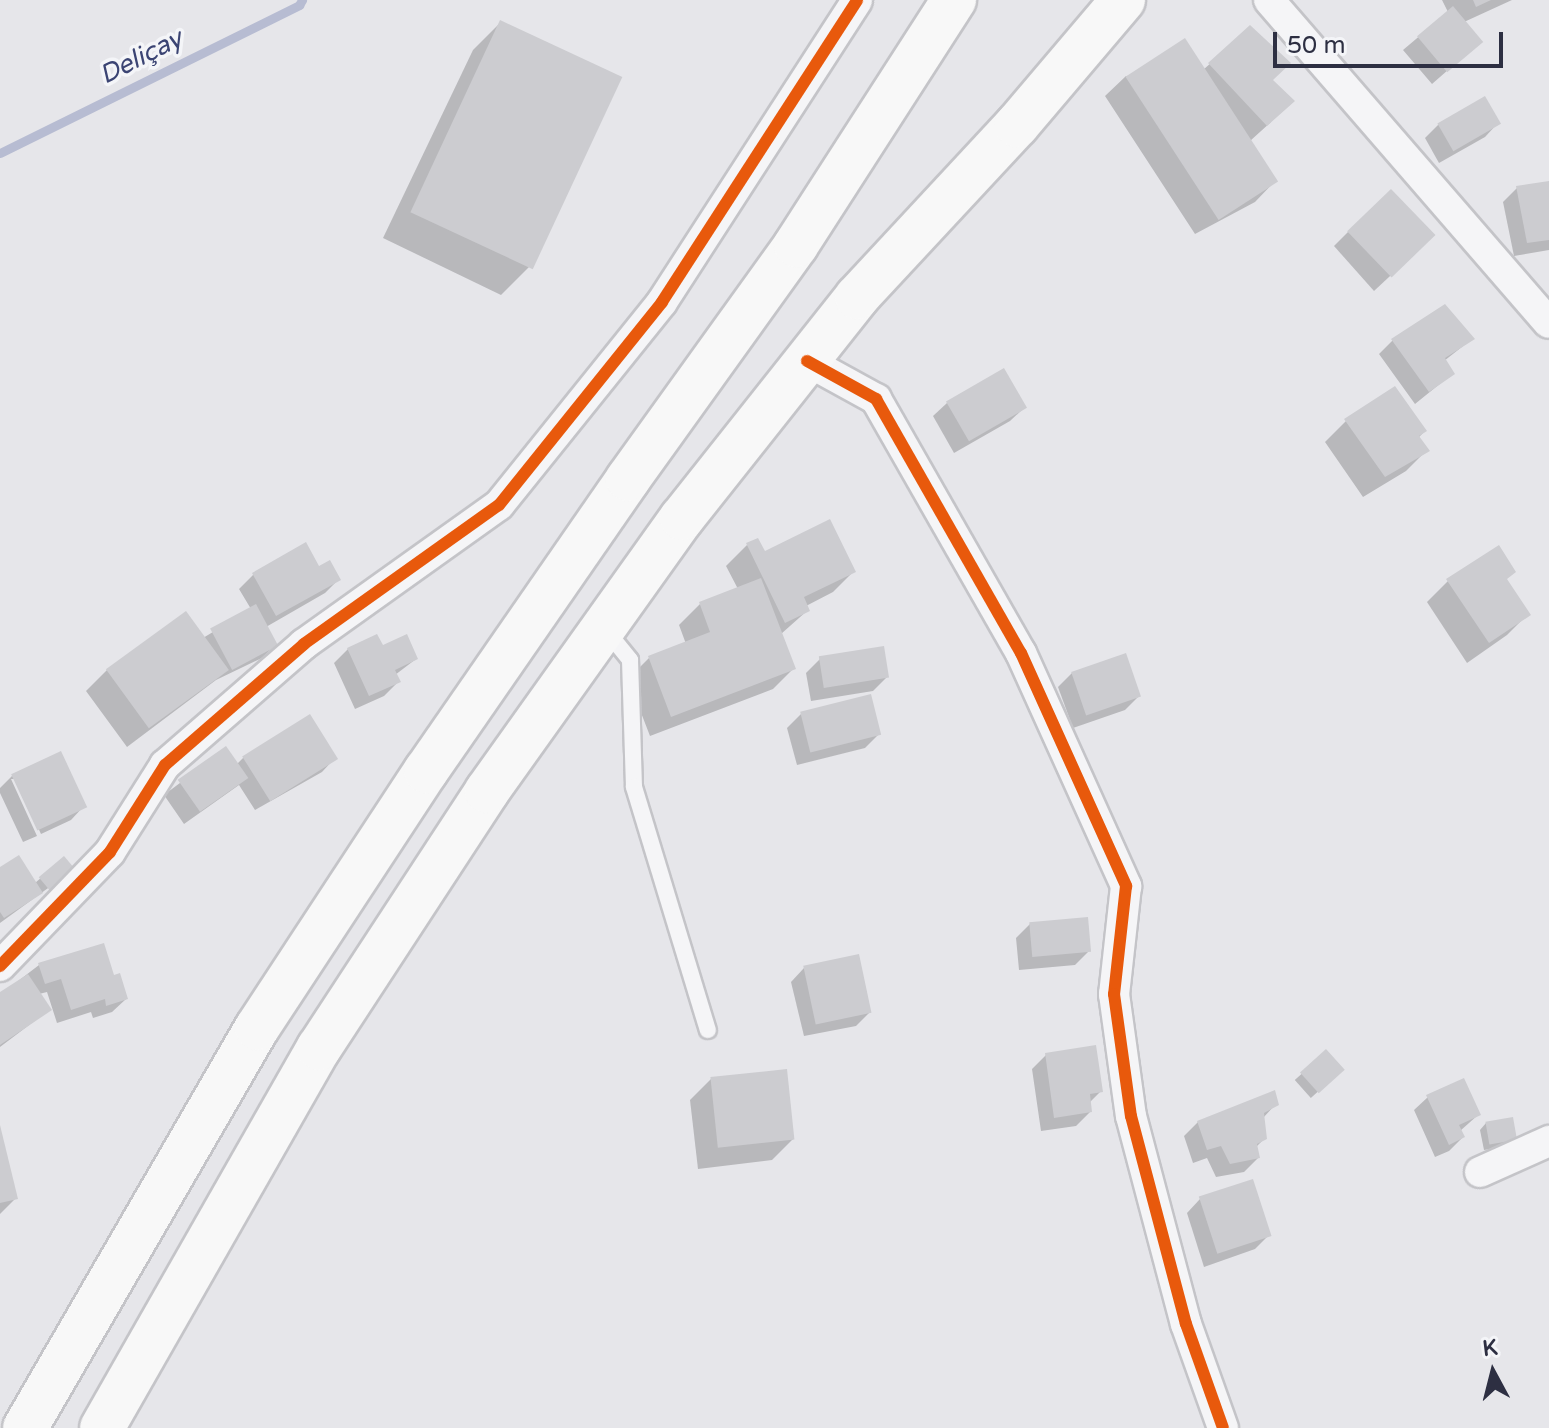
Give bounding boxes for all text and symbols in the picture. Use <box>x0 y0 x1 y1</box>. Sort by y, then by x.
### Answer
scale bar <box>1277 16 1507 66</box>
water label: Deliçay <box>94 23 188 91</box>
text: 50 m <box>1287 31 1345 60</box>
north arrow <box>1453 1332 1533 1412</box>
text: K <box>1481 1334 1499 1362</box>

